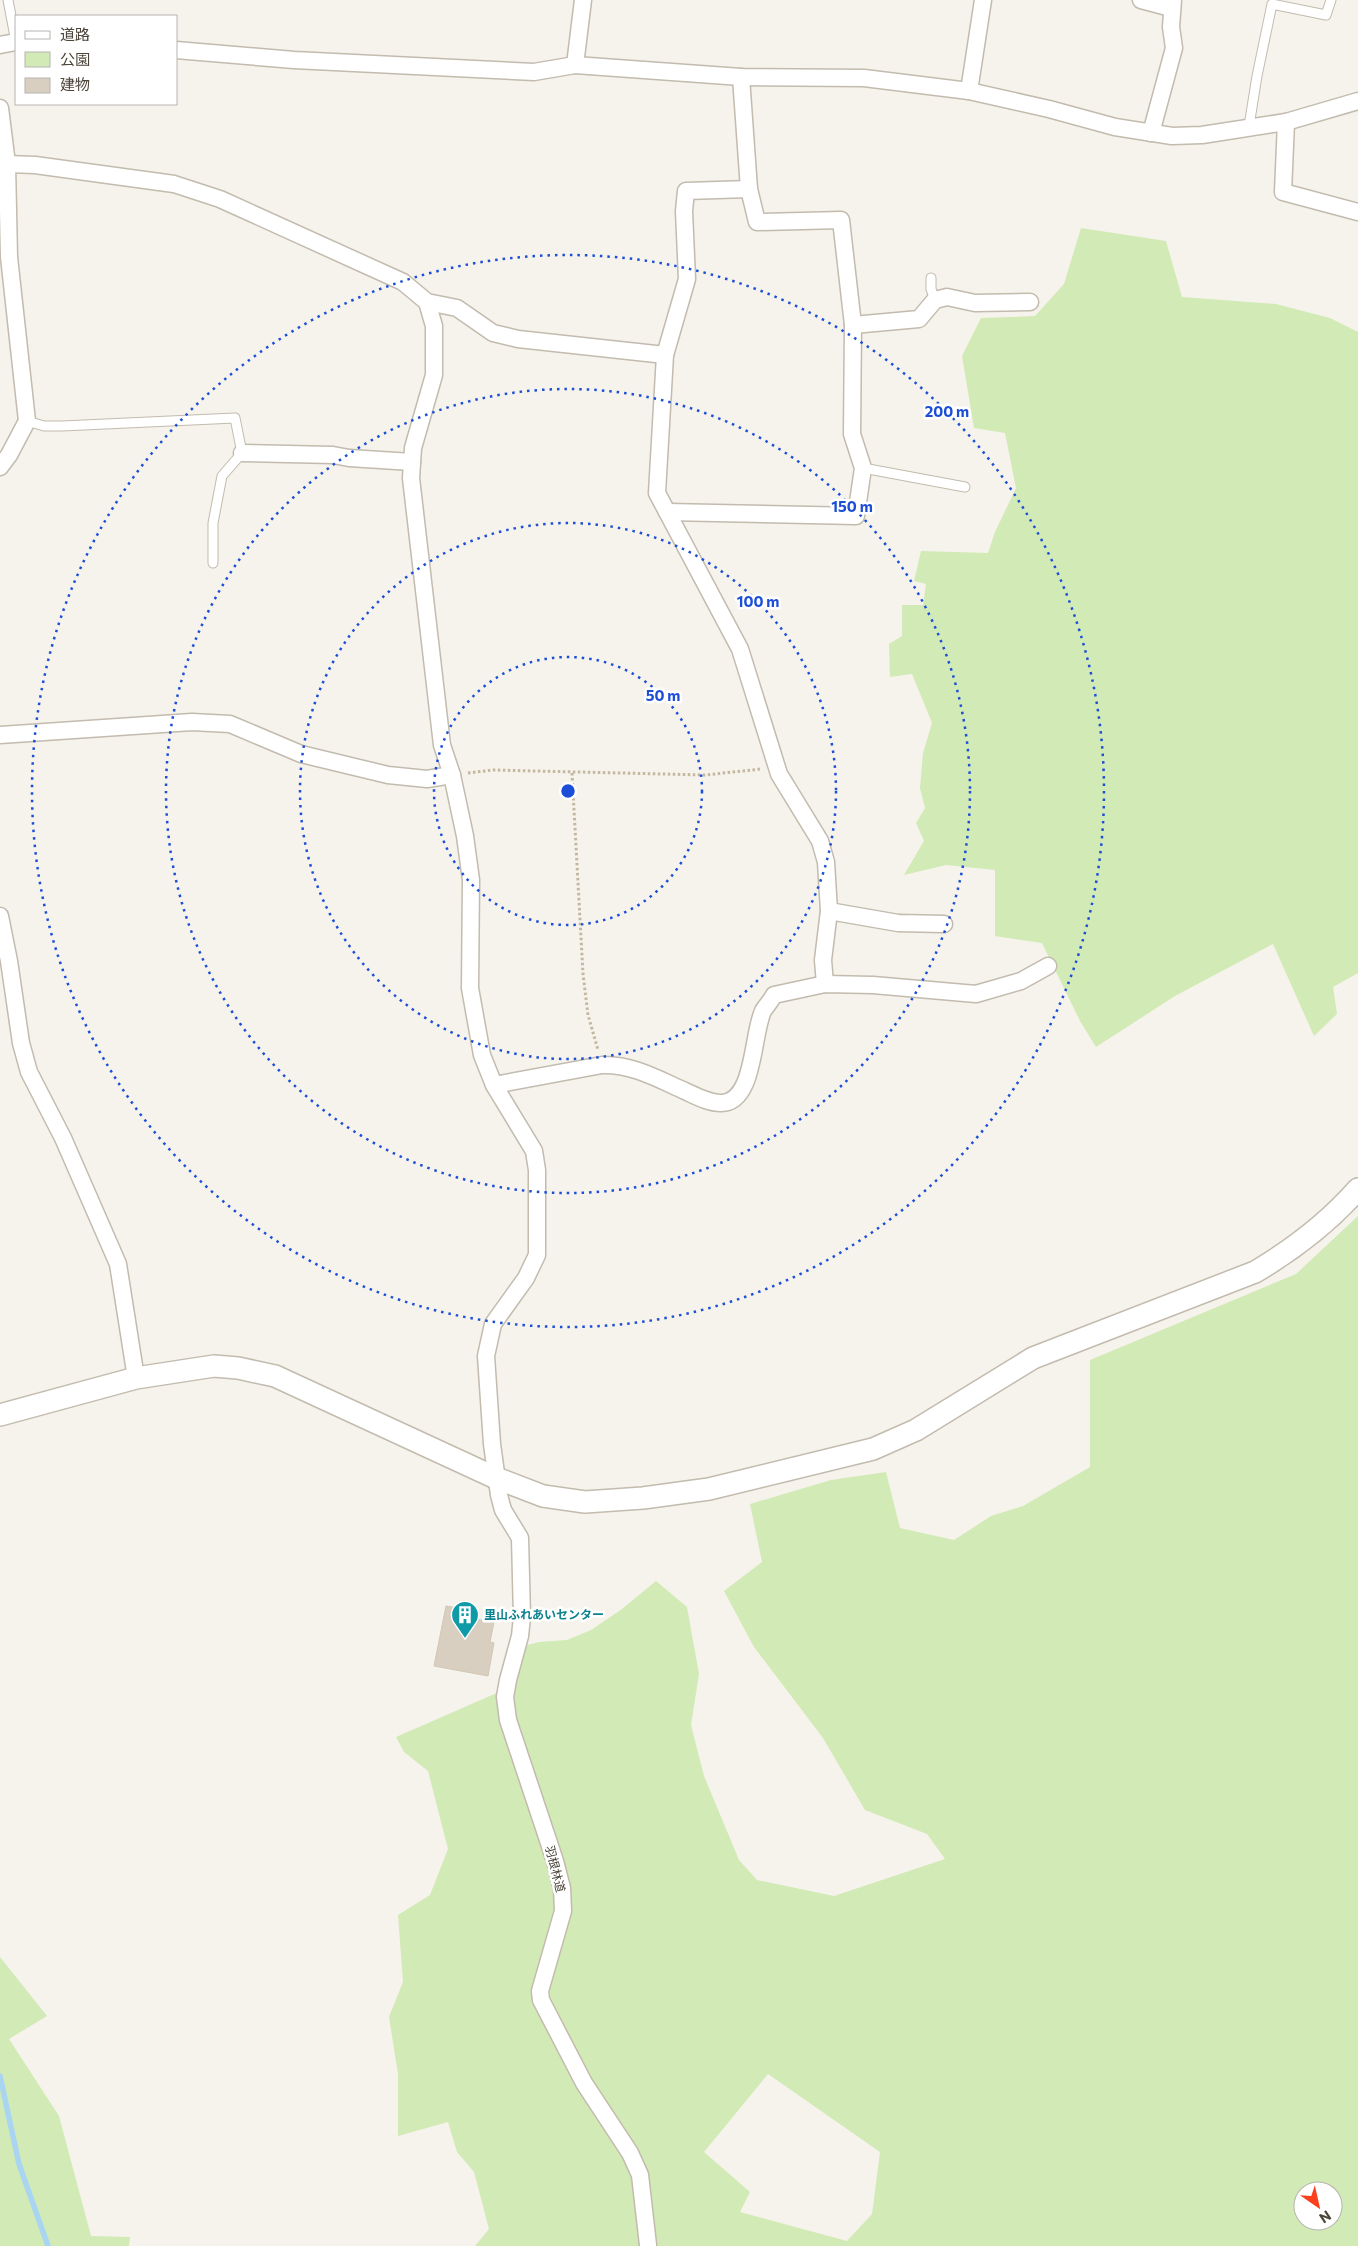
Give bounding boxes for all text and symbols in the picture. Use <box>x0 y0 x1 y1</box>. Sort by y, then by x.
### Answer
legend <box>15 15 178 105</box>
text: 道路 <box>60 25 90 43</box>
text: 公園 <box>60 50 90 68</box>
text: 建物 <box>60 75 90 93</box>
text: 200 m <box>925 402 969 420</box>
text: 150 m <box>831 497 873 515</box>
text: 100 m <box>737 592 779 610</box>
text: 50 m <box>646 686 680 704</box>
centre of rings <box>559 782 577 800</box>
building icon: 里山ふれあいセンター <box>450 1600 480 1639</box>
place label: 里山ふれあいセンター <box>484 1607 604 1621</box>
street label: 羽根林道 <box>543 1844 569 1894</box>
north arrow <box>1293 2181 1343 2231</box>
text: N <box>1316 2207 1335 2227</box>

